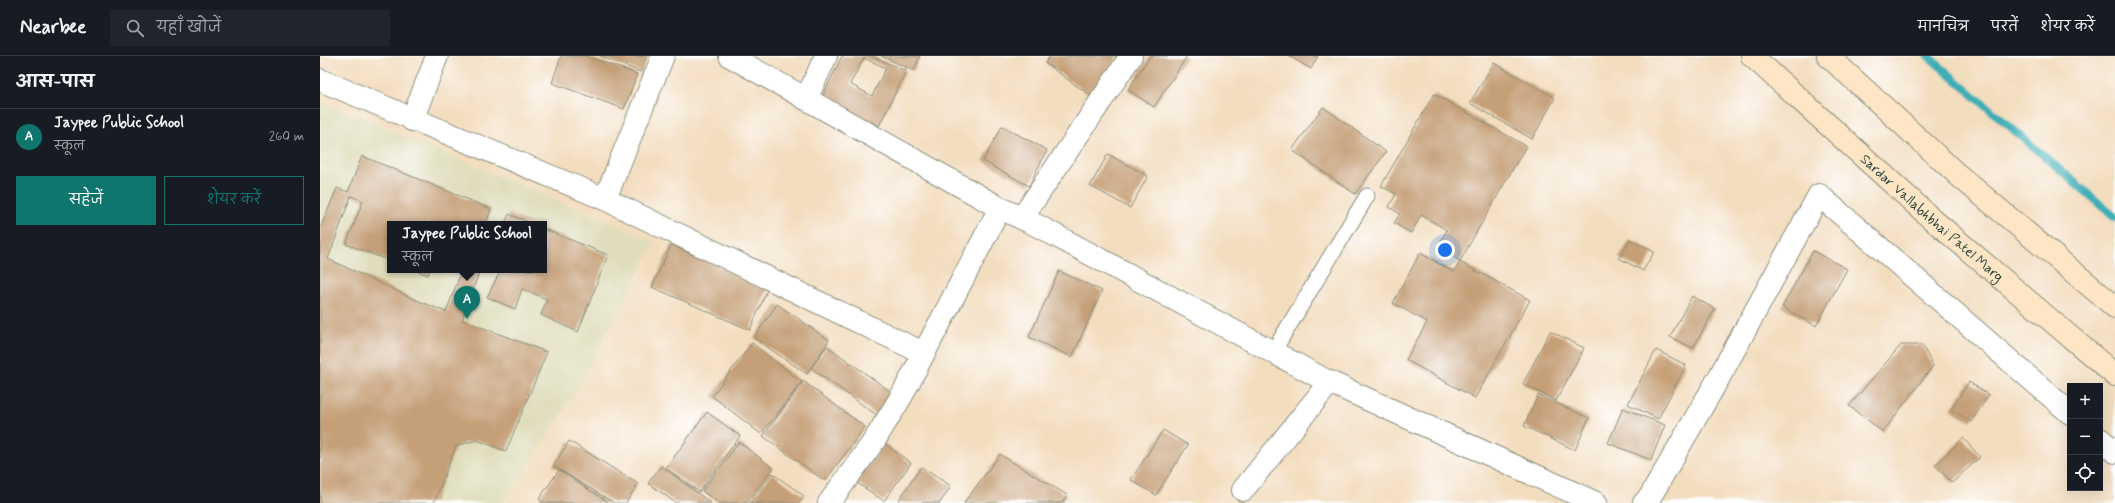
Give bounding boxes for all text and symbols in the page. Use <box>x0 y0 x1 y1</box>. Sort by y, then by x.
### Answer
search box <box>110 10 390 46</box>
text: Nearbee <box>20 15 86 40</box>
icon: search <box>124 17 146 39</box>
text: यहाँ खोजें <box>156 18 221 38</box>
text: मानचित्र <box>1917 18 1969 36</box>
text: परतें <box>1991 18 2018 36</box>
text: शेयर करें <box>2040 18 2095 36</box>
text: आस-पास <box>16 71 94 93</box>
text: Jaypee Public School <box>54 113 184 133</box>
text: A <box>25 128 33 145</box>
text: 260 m <box>269 128 304 145</box>
text: स्कूल <box>54 138 85 155</box>
street label: Sardar Vallabhbhai Patel Marg <box>1856 150 2007 287</box>
button: सहेजें <box>16 176 156 225</box>
button: शेयर करें <box>164 176 304 225</box>
popup <box>387 221 547 273</box>
text: Jaypee Public School <box>402 224 532 244</box>
your location <box>1435 240 1455 260</box>
text: स्कूल <box>402 249 433 266</box>
pin: A <box>454 286 480 319</box>
map controls <box>2067 383 2103 491</box>
button: + <box>2067 383 2103 419</box>
button: − <box>2067 419 2103 455</box>
button: locate <box>2067 455 2103 491</box>

